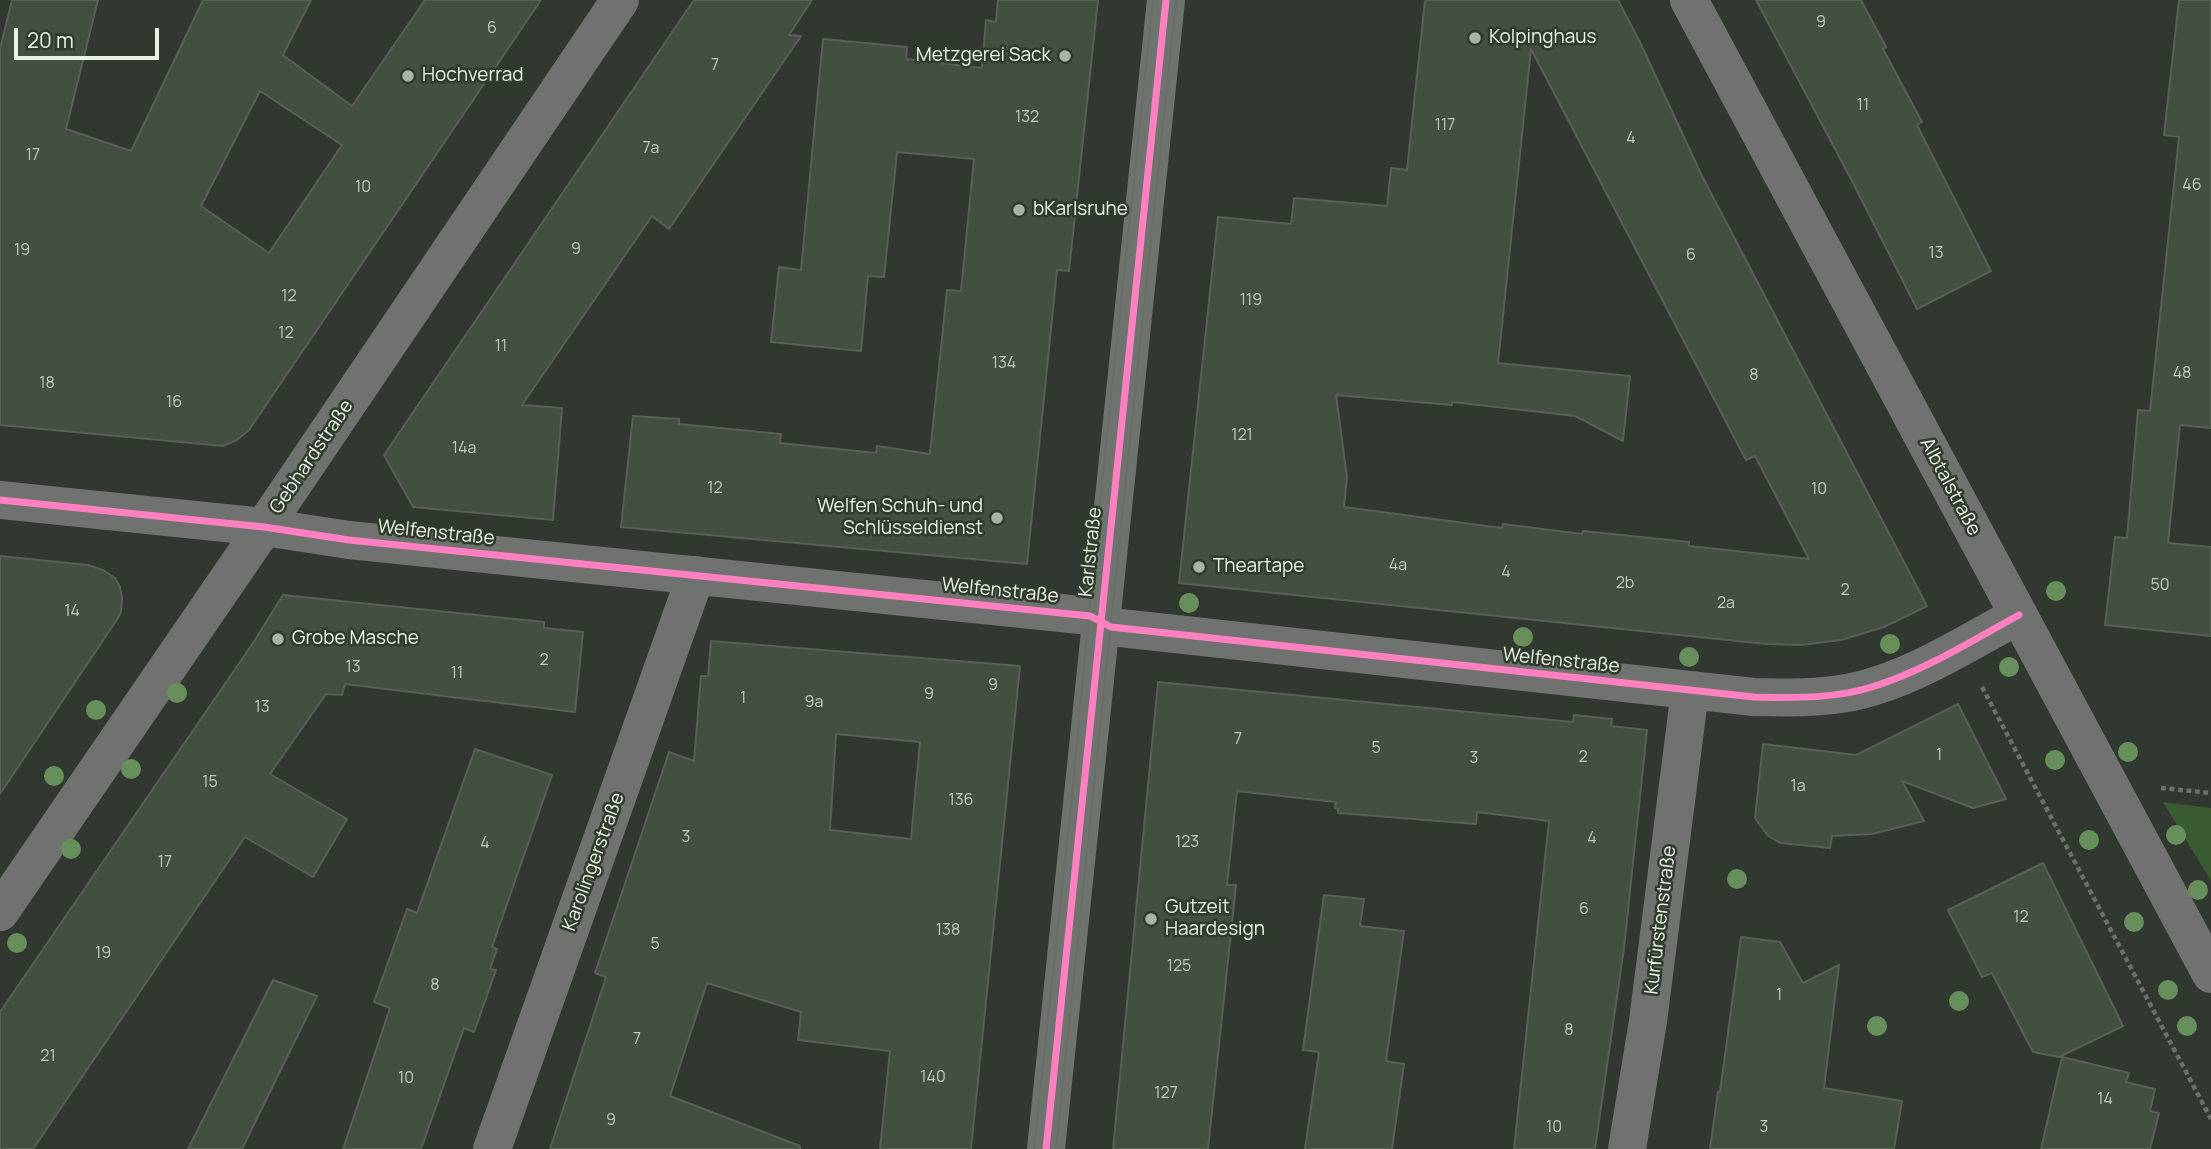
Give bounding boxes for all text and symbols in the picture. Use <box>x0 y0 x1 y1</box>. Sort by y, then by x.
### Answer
house number: 9 <box>1816 13 1826 33</box>
scale bar <box>18 14 163 58</box>
house number: 6 <box>487 19 497 39</box>
text: 20 m <box>27 26 74 54</box>
place label: Kolpinghaus <box>1489 27 1597 49</box>
marker: Kolpinghaus <box>1467 30 1483 46</box>
place label: Metzgerei Sack <box>916 45 1051 67</box>
marker: Metzgerei Sack <box>1057 48 1073 64</box>
house number: 7 <box>711 56 719 76</box>
place label: Hochverrad <box>422 65 524 87</box>
marker: Hochverrad <box>400 68 416 84</box>
house number: 11 <box>1857 96 1869 116</box>
house number: 132 <box>1015 108 1039 128</box>
house number: 117 <box>1435 116 1455 136</box>
house number: 4 <box>1626 129 1636 149</box>
house number: 7a <box>643 139 659 159</box>
house number: 17 <box>26 146 40 166</box>
house number: 46 <box>2182 176 2202 196</box>
house number: 10 <box>355 178 371 198</box>
place label: bKarlsruhe <box>1033 199 1128 221</box>
marker: bKarlsruhe <box>1011 202 1027 218</box>
house number: 9 <box>571 240 581 260</box>
house number: 19 <box>14 241 30 261</box>
house number: 13 <box>1928 244 1944 264</box>
house number: 6 <box>1686 246 1696 266</box>
house number: 12 <box>281 287 297 307</box>
house number: 119 <box>1240 291 1262 311</box>
house number: 12 <box>278 324 294 344</box>
house number: 11 <box>495 337 507 357</box>
house number: 134 <box>992 354 1016 374</box>
house number: 48 <box>2173 364 2191 384</box>
house number: 8 <box>1749 366 1759 386</box>
house number: 18 <box>39 374 55 394</box>
house number: 16 <box>166 393 182 413</box>
street label: Gebhardstraße <box>265 396 359 518</box>
house number: 121 <box>1231 426 1253 446</box>
street label: Albtalstraße <box>1915 434 1985 540</box>
house number: 14a <box>452 439 476 459</box>
house number: 12 <box>707 479 723 499</box>
house number: 10 <box>1811 480 1827 500</box>
place label: Welfen Schuh- und Schlüsseldienst <box>817 496 983 540</box>
street label: Karlstraße <box>1075 506 1107 598</box>
marker: Welfen Schuh- und Schlüsseldienst <box>989 510 1005 526</box>
street label: Welfenstraße <box>376 516 496 550</box>
place label: Theartape <box>1213 556 1304 578</box>
house number: 4a <box>1389 556 1407 576</box>
marker: Theartape <box>1191 559 1207 575</box>
house number: 4 <box>1501 563 1511 583</box>
street label: Welfenstraße <box>940 574 1060 608</box>
house number: 2b <box>1616 574 1634 594</box>
house number: 50 <box>2151 576 2169 596</box>
house number: 2 <box>1840 581 1850 601</box>
house number: 2a <box>1717 594 1735 614</box>
house number: 14 <box>64 602 80 622</box>
place label: Grobe Masche <box>292 628 419 650</box>
marker: Grobe Masche <box>270 631 286 647</box>
street label: Welfenstraße <box>1501 644 1621 678</box>
house number: 2 <box>539 651 549 671</box>
house number: 13 <box>345 658 361 678</box>
house number: 11 <box>451 664 463 684</box>
house number: 9 <box>988 676 998 696</box>
house number: 9 <box>924 685 934 705</box>
house number: 1 <box>740 689 746 709</box>
house number: 9a <box>805 693 823 713</box>
house number: 13 <box>254 698 270 718</box>
house number: 7 <box>1234 730 1242 750</box>
house number: 5 <box>1371 739 1381 759</box>
house number: 1 <box>1936 746 1942 766</box>
house number: 2 <box>1578 748 1588 768</box>
house number: 3 <box>1470 749 1478 769</box>
house number: 15 <box>202 773 218 793</box>
house number: 1a <box>1790 777 1806 797</box>
street label: Karolingerstraße <box>558 790 630 934</box>
house number: 136 <box>948 791 974 811</box>
house number: 3 <box>682 828 690 848</box>
house number: 4 <box>1587 829 1597 849</box>
house number: 123 <box>1175 833 1199 853</box>
house number: 4 <box>480 834 490 854</box>
street label: Kurfürstenstraße <box>1641 844 1681 996</box>
house number: 17 <box>158 853 172 873</box>
place label: Gutzeit Haardesign <box>1165 897 1265 941</box>
house number: 6 <box>1579 900 1589 920</box>
house number: 12 <box>2013 908 2029 928</box>
marker: Gutzeit Haardesign <box>1143 911 1159 927</box>
house number: 138 <box>936 921 960 941</box>
house number: 5 <box>650 935 660 955</box>
house number: 19 <box>95 944 111 964</box>
house number: 125 <box>1167 957 1191 977</box>
house number: 8 <box>430 976 440 996</box>
house number: 1 <box>1776 986 1782 1006</box>
house number: 8 <box>1564 1021 1574 1041</box>
house number: 7 <box>633 1030 641 1050</box>
house number: 21 <box>40 1047 56 1067</box>
house number: 140 <box>920 1068 946 1088</box>
house number: 10 <box>398 1069 414 1089</box>
house number: 127 <box>1154 1084 1178 1104</box>
house number: 14 <box>2097 1090 2113 1110</box>
house number: 9 <box>606 1111 616 1131</box>
house number: 10 <box>1546 1118 1562 1138</box>
house number: 3 <box>1760 1118 1768 1138</box>

